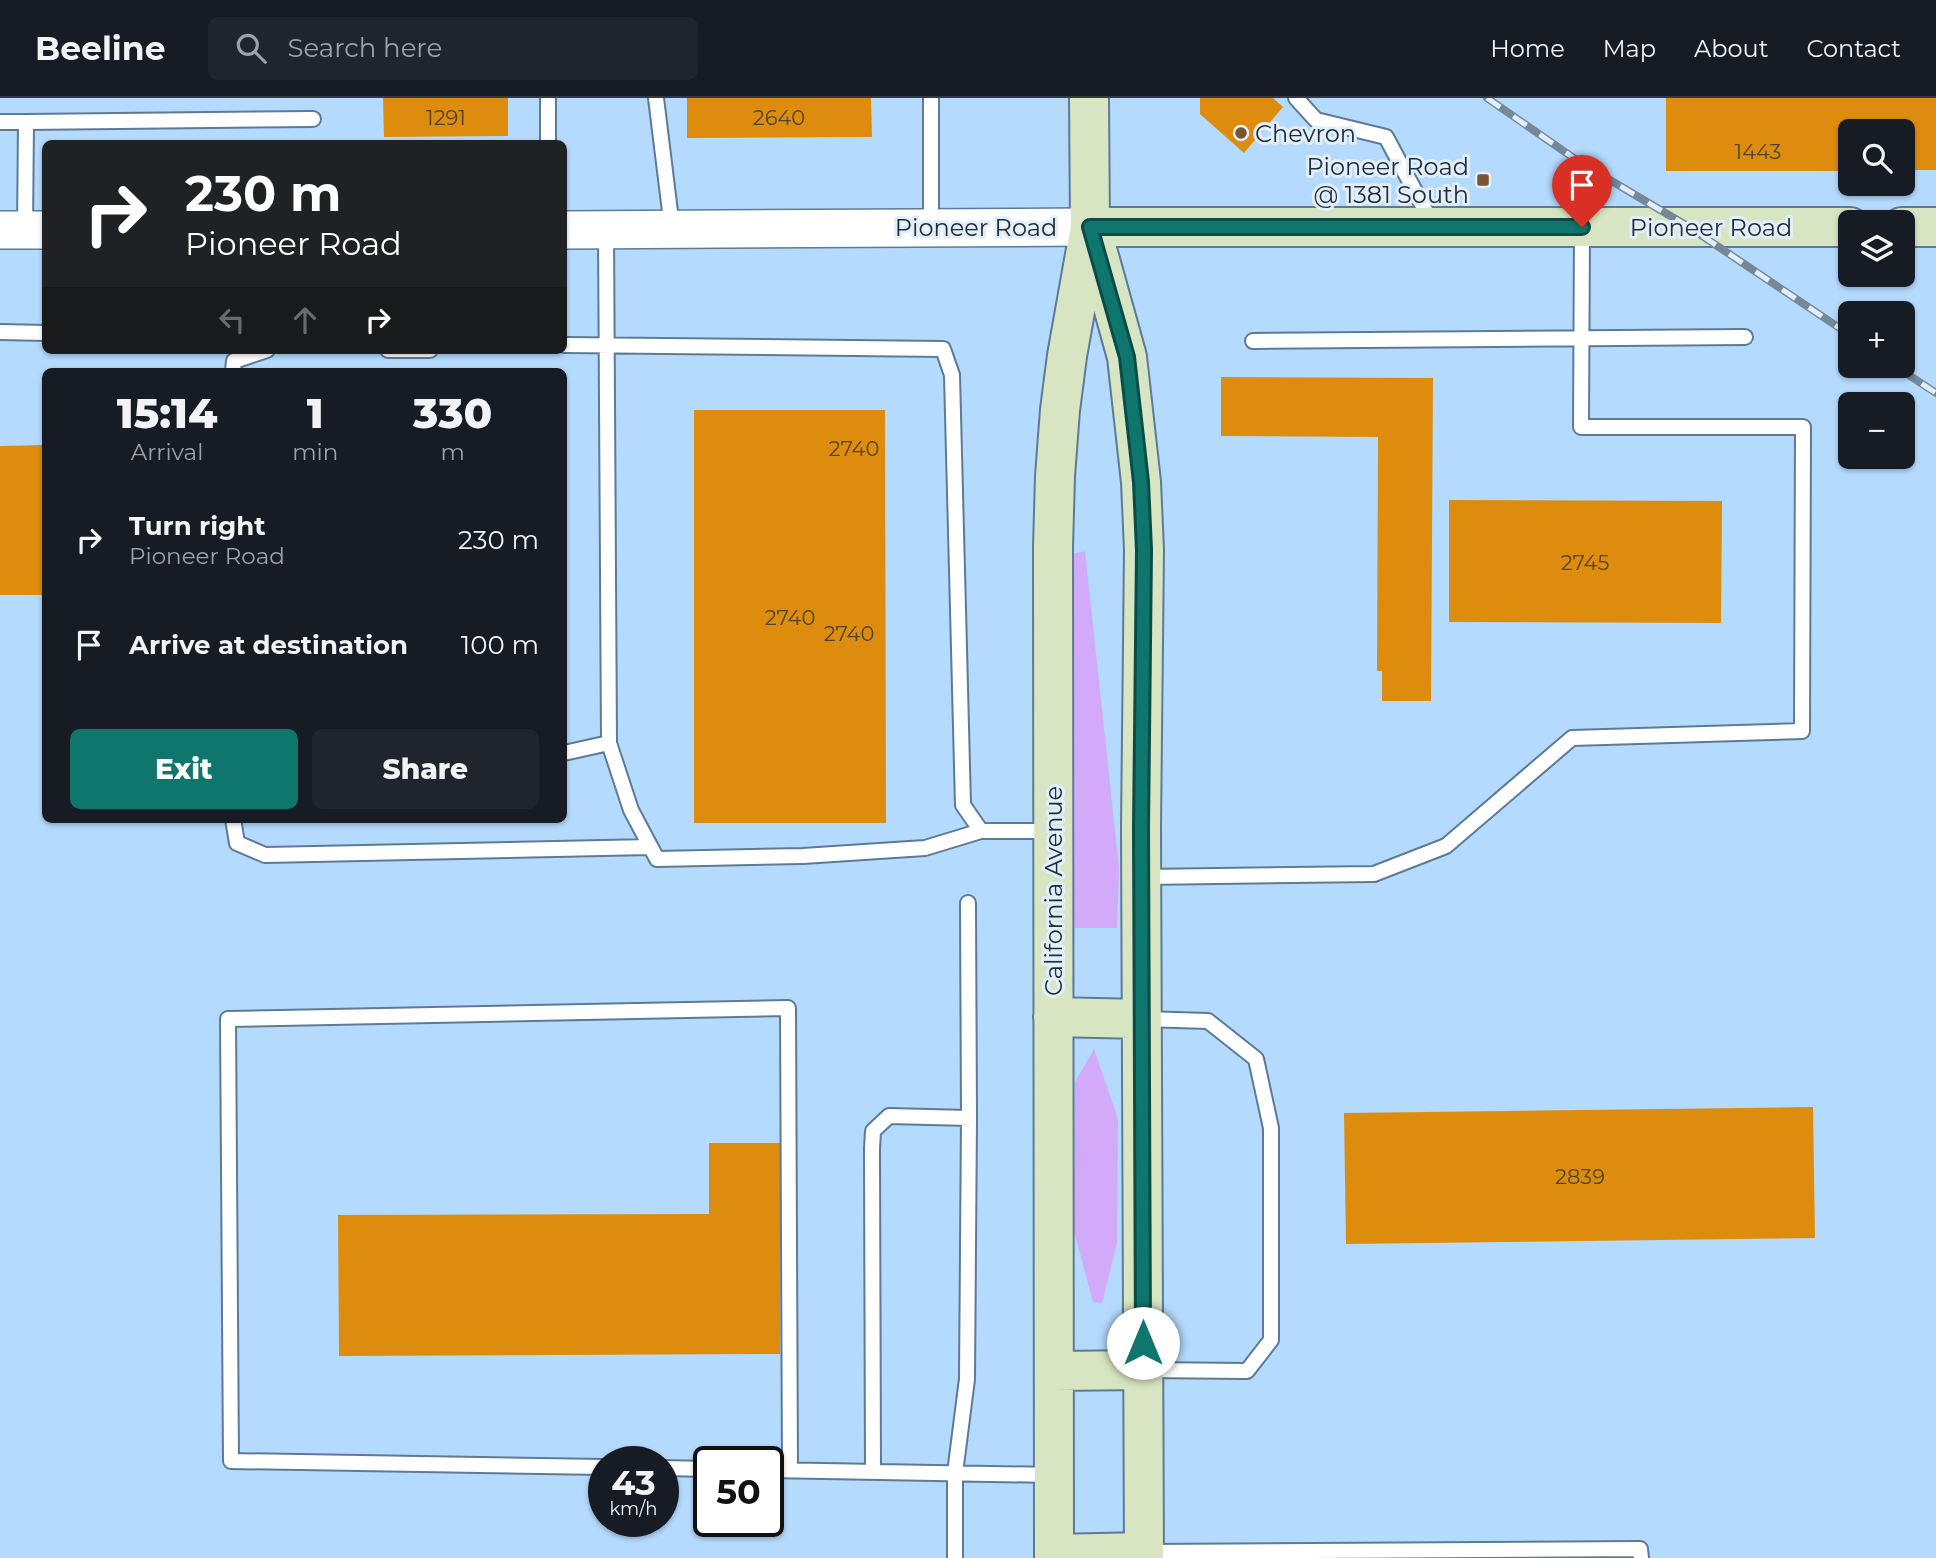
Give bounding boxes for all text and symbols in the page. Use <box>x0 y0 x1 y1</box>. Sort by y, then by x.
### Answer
search box <box>208 17 698 80</box>
text: Beeline <box>35 28 166 68</box>
icon: search <box>232 29 270 67</box>
text: Search here <box>288 32 442 64</box>
text: Home <box>1490 34 1565 63</box>
text: Map <box>1603 34 1656 63</box>
text: About <box>1694 34 1768 63</box>
text: Contact <box>1806 34 1901 63</box>
house number: 1291 <box>426 105 466 130</box>
house number: 2640 <box>753 105 805 130</box>
place label: Chevron <box>1255 119 1356 148</box>
map controls <box>1838 119 1915 469</box>
button: search <box>1838 119 1915 196</box>
marker: Chevron <box>1233 125 1249 141</box>
house number: 1443 <box>1735 139 1781 164</box>
place label: Pioneer Road @ 1381 South <box>1306 152 1469 209</box>
pin <box>1552 155 1612 227</box>
text: 230 m <box>185 164 341 223</box>
icon: arrive <box>1563 166 1601 204</box>
icon: right <box>70 168 161 259</box>
marker: Pioneer Road @ 1381 South <box>1475 172 1491 188</box>
button: layers <box>1838 210 1915 287</box>
street label: Pioneer Road <box>895 213 1057 242</box>
street label: Pioneer Road <box>1630 213 1792 242</box>
text: Pioneer Road <box>185 224 402 263</box>
icon: left <box>213 301 251 339</box>
icon: ahead <box>286 301 324 339</box>
icon: right <box>359 301 397 339</box>
button: + <box>1838 301 1915 378</box>
text: 15:14 <box>117 387 218 439</box>
text: 1 <box>307 387 324 439</box>
text: 330 <box>413 387 492 439</box>
button: − <box>1838 392 1915 469</box>
house number: 2740 <box>829 436 879 461</box>
text: Arrival <box>131 438 203 466</box>
text: min <box>292 438 338 466</box>
text: m <box>440 438 465 466</box>
text: Turn right <box>129 510 265 542</box>
icon: right <box>70 521 108 559</box>
text: 230 m <box>458 524 539 556</box>
text: Pioneer Road <box>129 542 285 570</box>
house number: 2745 <box>1561 550 1609 575</box>
house number: 2740 <box>765 605 815 630</box>
house number: 2740 <box>824 621 874 646</box>
icon: arrive <box>70 626 108 664</box>
text: Arrive at destination <box>129 629 408 661</box>
text: 100 m <box>461 629 539 661</box>
button: Exit <box>70 729 298 809</box>
button: Share <box>312 729 539 809</box>
street label: California Avenue <box>1039 786 1068 996</box>
house number: 2839 <box>1555 1164 1605 1189</box>
position arrow <box>1106 1306 1180 1380</box>
speed limit sign: 50 <box>693 1446 784 1537</box>
text: 43 <box>611 1461 656 1504</box>
text: km/h <box>609 1498 658 1520</box>

